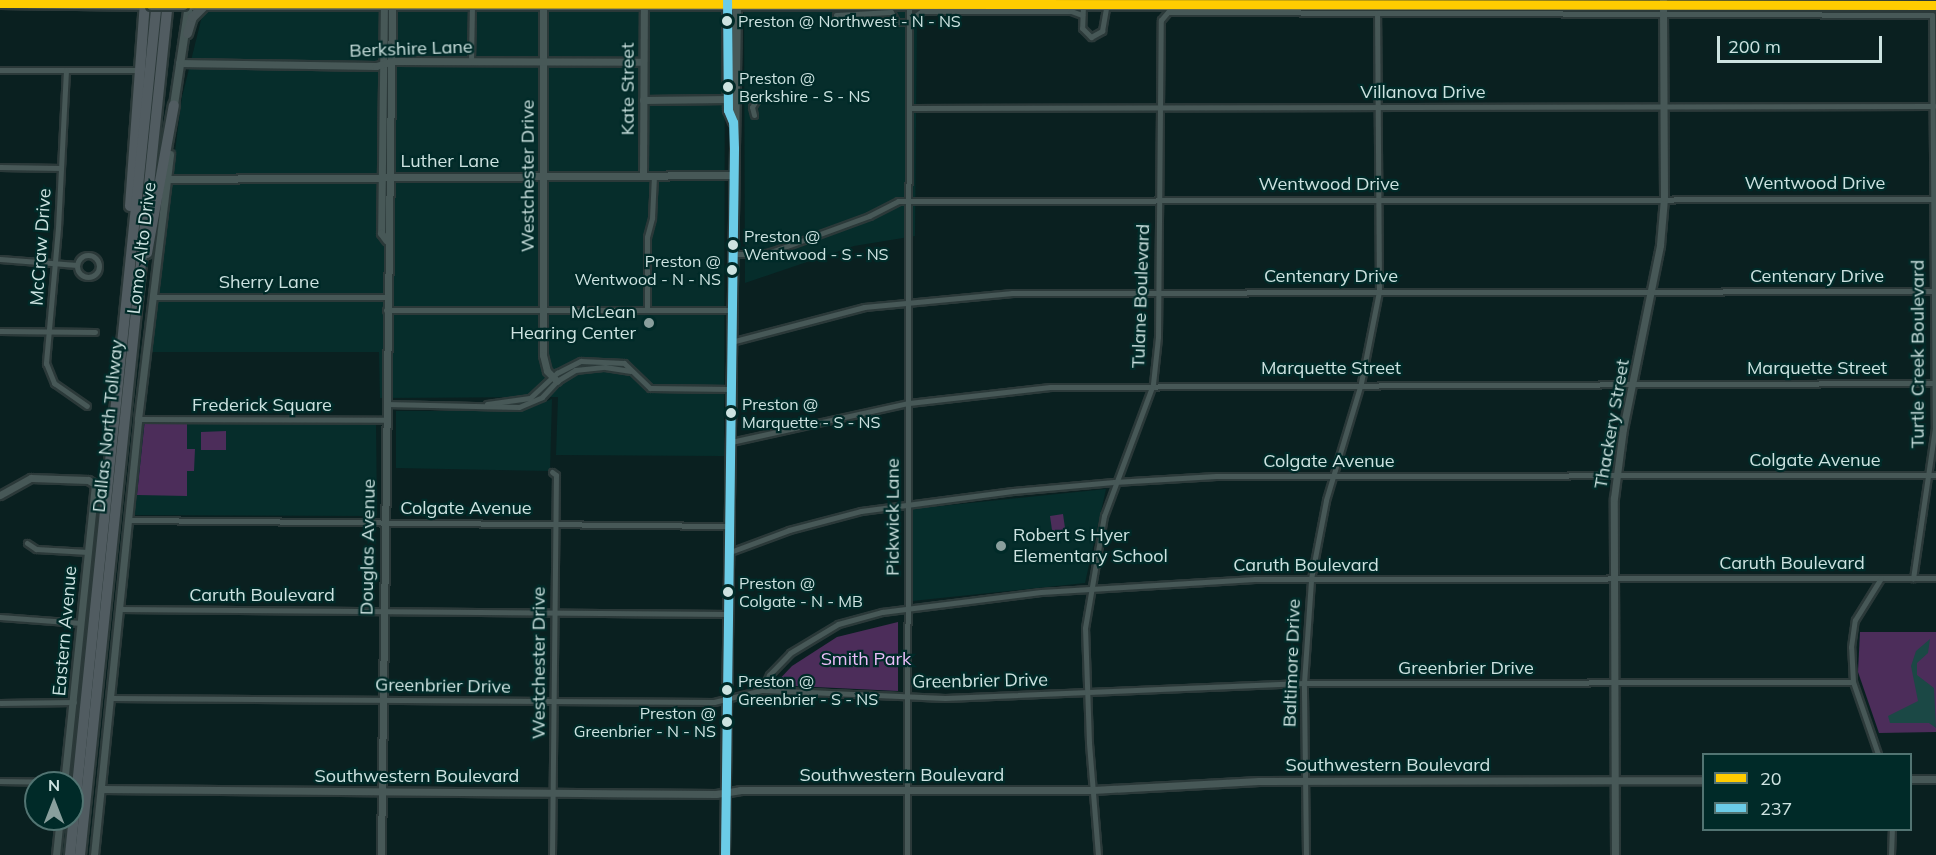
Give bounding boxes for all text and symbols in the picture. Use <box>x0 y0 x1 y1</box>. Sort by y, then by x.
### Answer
place label: Preston @ Northwest - N - NS <box>738 11 961 31</box>
marker: Preston @ Northwest - N - NS <box>721 15 733 27</box>
scale bar <box>1720 24 1885 62</box>
text: 200 m <box>1728 35 1781 58</box>
street label: Berkshire Lane <box>349 36 473 62</box>
street label: Kate Street <box>617 43 639 135</box>
place label: Preston @ Berkshire - S - NS <box>739 68 870 106</box>
marker: Preston @ Berkshire - S - NS <box>722 81 734 93</box>
street label: Villanova Drive <box>1360 81 1486 103</box>
street label: Westchester Drive <box>517 100 539 252</box>
street label: Luther Lane <box>401 150 499 172</box>
street label: Wentwood Drive <box>1745 172 1885 194</box>
street label: Wentwood Drive <box>1259 173 1399 195</box>
street label: Lomo Alto Drive <box>123 181 161 315</box>
street label: McCraw Drive <box>26 188 56 306</box>
street label: Tulane Boulevard <box>1128 223 1154 369</box>
place label: Preston @ Wentwood - S - NS <box>744 226 889 264</box>
marker: Preston @ Wentwood - S - NS <box>727 239 739 251</box>
place label: Preston @ Wentwood - N - NS <box>574 251 721 289</box>
street label: Turtle Creek Boulevard <box>1907 260 1929 448</box>
marker: Preston @ Wentwood - N - NS <box>726 264 738 276</box>
street label: Centenary Drive <box>1264 265 1398 287</box>
street label: Centenary Drive <box>1750 265 1884 287</box>
street label: Sherry Lane <box>219 271 319 293</box>
place label: McLean Hearing Center <box>510 302 636 344</box>
marker: McLean Hearing Center <box>640 314 658 332</box>
street label: Dallas North Tollway <box>88 339 128 513</box>
street label: Marquette Street <box>1261 357 1401 379</box>
street label: Marquette Street <box>1747 357 1887 379</box>
street label: Thackery Street <box>1590 358 1634 490</box>
street label: Frederick Square <box>192 394 332 416</box>
place label: Preston @ Marquette - S - NS <box>742 394 880 432</box>
marker: Preston @ Marquette - S - NS <box>725 407 737 419</box>
street label: Colgate Avenue <box>1749 449 1881 471</box>
street label: Colgate Avenue <box>1263 450 1395 472</box>
street label: Pickwick Lane <box>882 458 904 576</box>
street label: Douglas Avenue <box>356 479 380 615</box>
street label: Colgate Avenue <box>400 497 532 519</box>
place label: Robert S Hyer Elementary School <box>1013 525 1168 568</box>
marker: Robert S Hyer Elementary School <box>994 539 1008 553</box>
street label: Caruth Boulevard <box>1719 552 1865 574</box>
street label: Caruth Boulevard <box>1233 554 1379 576</box>
street label: Eastern Avenue <box>49 565 81 697</box>
place label: Preston @ Colgate - N - MB <box>739 573 863 611</box>
street label: Caruth Boulevard <box>189 584 335 606</box>
marker: Preston @ Colgate - N - MB <box>722 586 734 598</box>
street label: Westchester Drive <box>528 587 550 739</box>
street label: Baltimore Drive <box>1279 598 1305 728</box>
park label: Smith Park <box>821 648 911 670</box>
street label: Greenbrier Drive <box>1398 657 1534 679</box>
street label: Greenbrier Drive <box>912 669 1048 693</box>
place label: Preston @ Greenbrier - S - NS <box>738 671 878 709</box>
street label: Greenbrier Drive <box>375 674 511 698</box>
marker: Preston @ Greenbrier - S - NS <box>721 684 733 696</box>
place label: Preston @ Greenbrier - N - NS <box>574 703 716 741</box>
marker: Preston @ Greenbrier - N - NS <box>721 716 733 728</box>
legend <box>1702 753 1912 831</box>
street label: Southwestern Boulevard <box>1286 754 1490 776</box>
street label: Southwestern Boulevard <box>800 764 1004 786</box>
street label: Southwestern Boulevard <box>315 765 519 787</box>
text: 20 <box>1760 767 1782 790</box>
north arrow <box>24 771 84 831</box>
text: N <box>48 775 60 795</box>
text: 237 <box>1760 797 1792 820</box>

